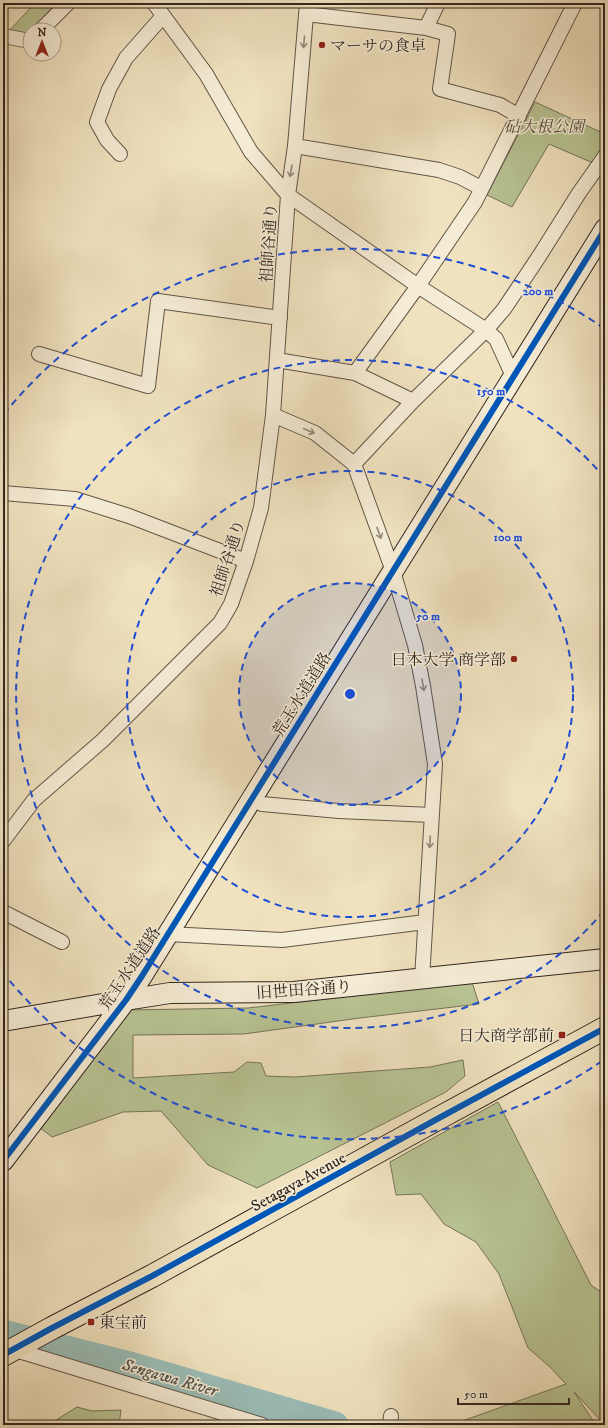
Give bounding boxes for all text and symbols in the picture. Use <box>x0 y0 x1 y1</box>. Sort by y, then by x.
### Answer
north arrow <box>22 22 62 62</box>
text: N <box>37 26 47 40</box>
one-way arrow <box>301 35 308 48</box>
place label: マーサの食卓 <box>330 36 426 56</box>
marker: マーサの食卓 <box>317 40 327 50</box>
park label: 砧大根公園 <box>504 117 587 137</box>
one-way arrow <box>287 164 295 177</box>
street label: 祖師谷通り <box>256 202 282 284</box>
text: 200 m <box>523 284 553 299</box>
text: 150 m <box>477 384 505 399</box>
one-way arrow <box>302 428 314 435</box>
street label: 祖師谷通り <box>206 517 250 599</box>
one-way arrow <box>376 527 383 540</box>
text: 100 m <box>494 530 522 545</box>
text: 50 m <box>415 609 440 624</box>
street label: 荒玉水道道路 <box>268 649 336 741</box>
place label: 日本大学 商学部 <box>391 650 506 670</box>
marker: 日本大学 商学部 <box>509 654 519 664</box>
one-way arrow <box>419 678 427 691</box>
centre of rings <box>343 687 357 701</box>
one-way arrow <box>427 835 434 848</box>
street label: 荒玉水道道路 <box>95 923 165 1014</box>
street label: 旧世田谷通り <box>255 977 353 1003</box>
place label: 日大商学部前 <box>458 1026 554 1046</box>
marker: 日大商学部前 <box>557 1030 567 1040</box>
street label: Setagaya Avenue <box>248 1147 350 1216</box>
place label: 東宝前 <box>99 1313 147 1333</box>
marker: 東宝前 <box>86 1317 96 1327</box>
water label: Sengawa River <box>119 1354 222 1403</box>
scale bar <box>458 1380 569 1406</box>
text: 50 m <box>464 1387 488 1402</box>

